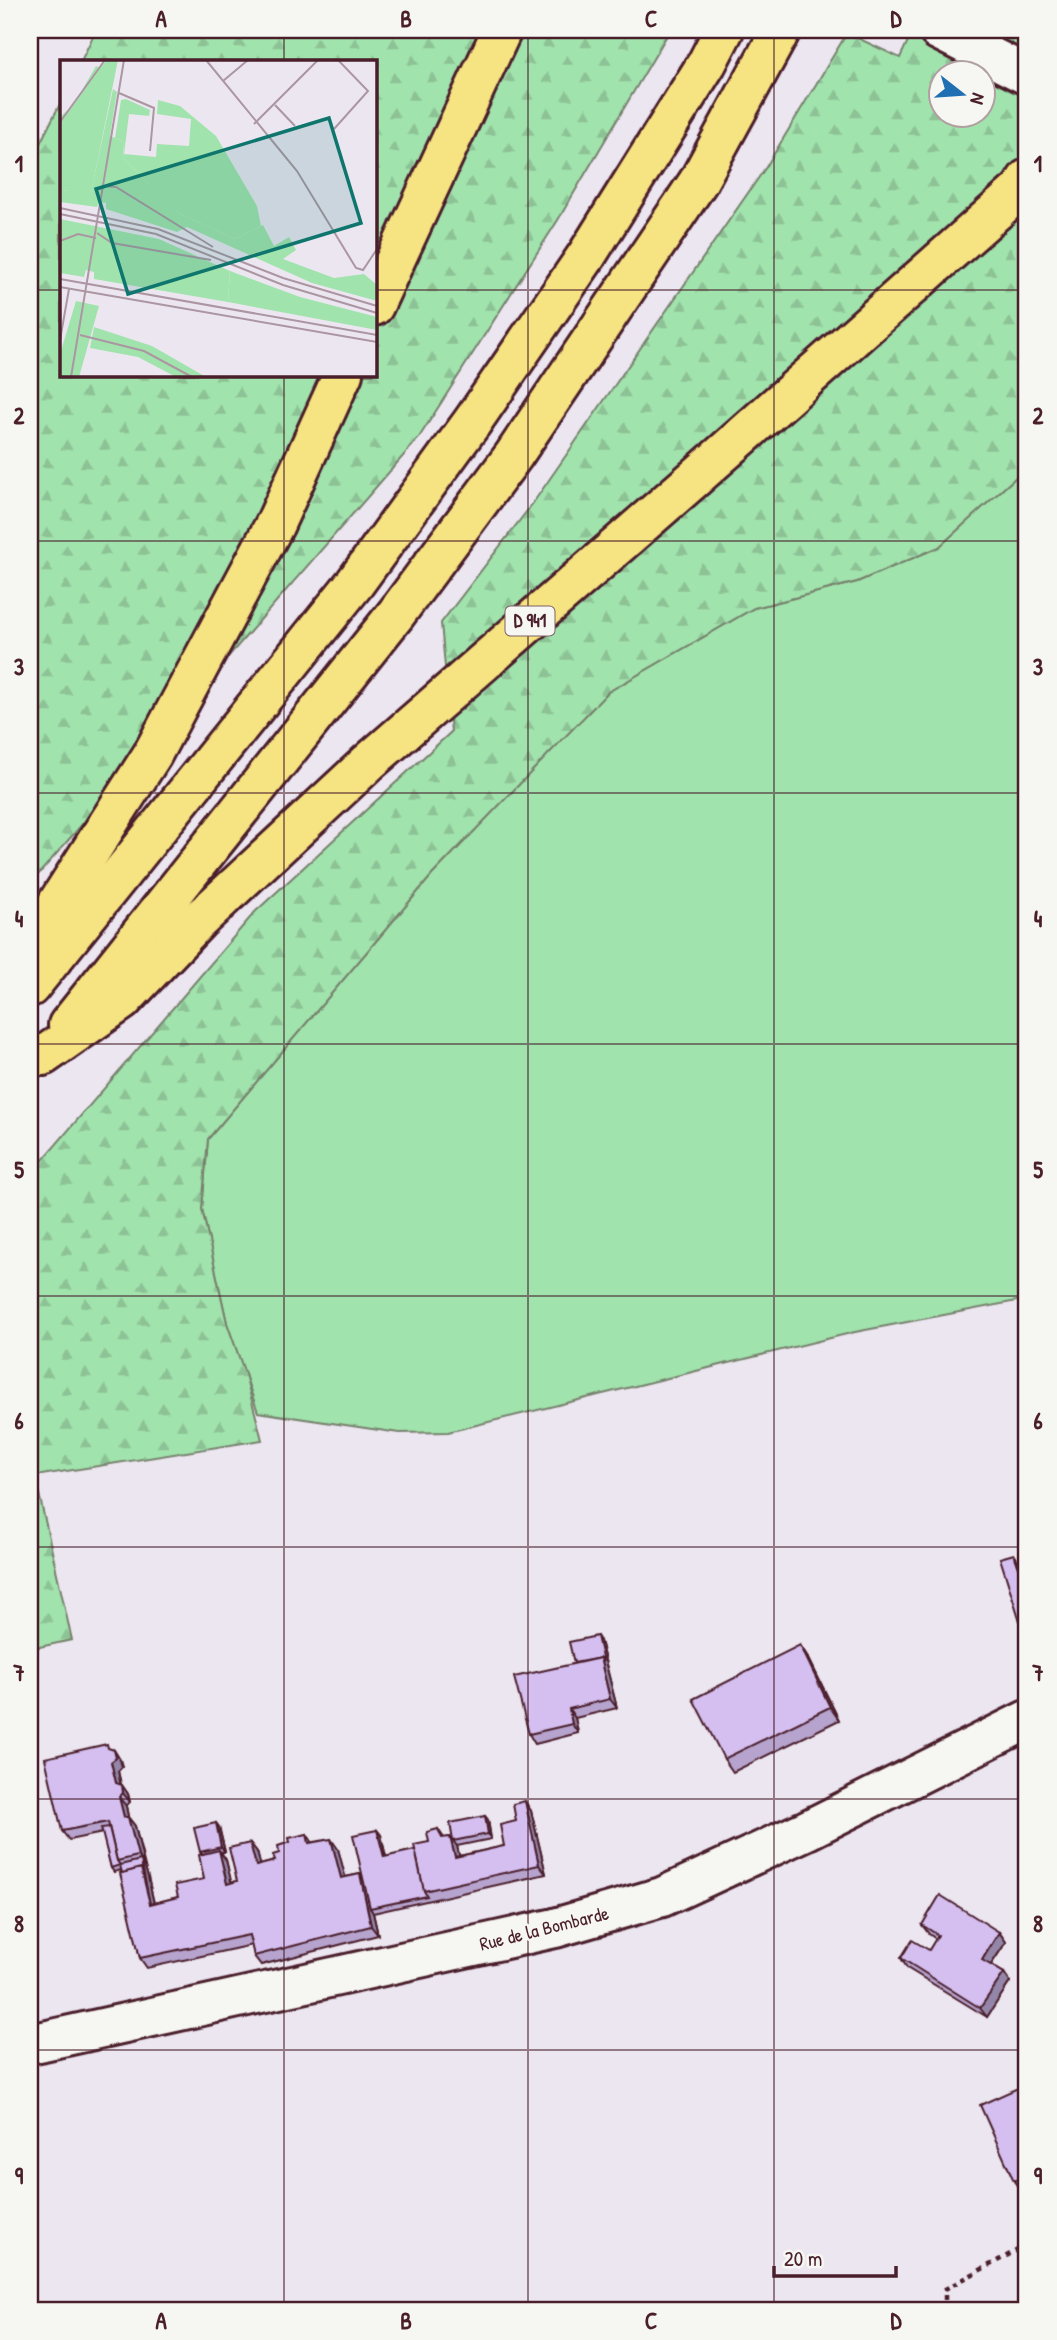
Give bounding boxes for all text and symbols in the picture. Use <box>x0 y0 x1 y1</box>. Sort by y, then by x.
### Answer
text: A <box>155 3 167 34</box>
text: B <box>400 3 412 34</box>
text: C <box>645 3 657 34</box>
text: D <box>891 3 903 34</box>
inset map <box>60 60 376 376</box>
north arrow <box>928 60 998 130</box>
text: N <box>964 90 992 108</box>
text: 1 <box>15 148 23 179</box>
text: 1 <box>1034 148 1042 179</box>
text: 2 <box>14 400 25 431</box>
text: 2 <box>1033 400 1044 431</box>
road number: D 941 <box>505 606 554 636</box>
text: 3 <box>14 651 24 682</box>
text: 3 <box>1033 651 1043 682</box>
text: 4 <box>15 903 24 934</box>
text: 4 <box>1034 903 1043 934</box>
text: 5 <box>14 1154 24 1185</box>
text: 5 <box>1033 1154 1043 1185</box>
text: 6 <box>14 1405 24 1436</box>
text: 6 <box>1033 1405 1043 1436</box>
text: 7 <box>12 1657 25 1688</box>
text: 7 <box>1031 1657 1044 1688</box>
street label: Rue de la Bombarde <box>477 1899 612 1957</box>
text: 8 <box>14 1908 24 1939</box>
text: 8 <box>1033 1908 1043 1939</box>
text: 9 <box>15 2160 24 2191</box>
text: 9 <box>1034 2160 1043 2191</box>
scale bar <box>774 2235 896 2279</box>
text: 20 m <box>784 2244 822 2273</box>
text: A <box>155 2305 167 2336</box>
text: B <box>400 2305 412 2336</box>
text: C <box>645 2305 657 2336</box>
text: D <box>891 2305 903 2336</box>

